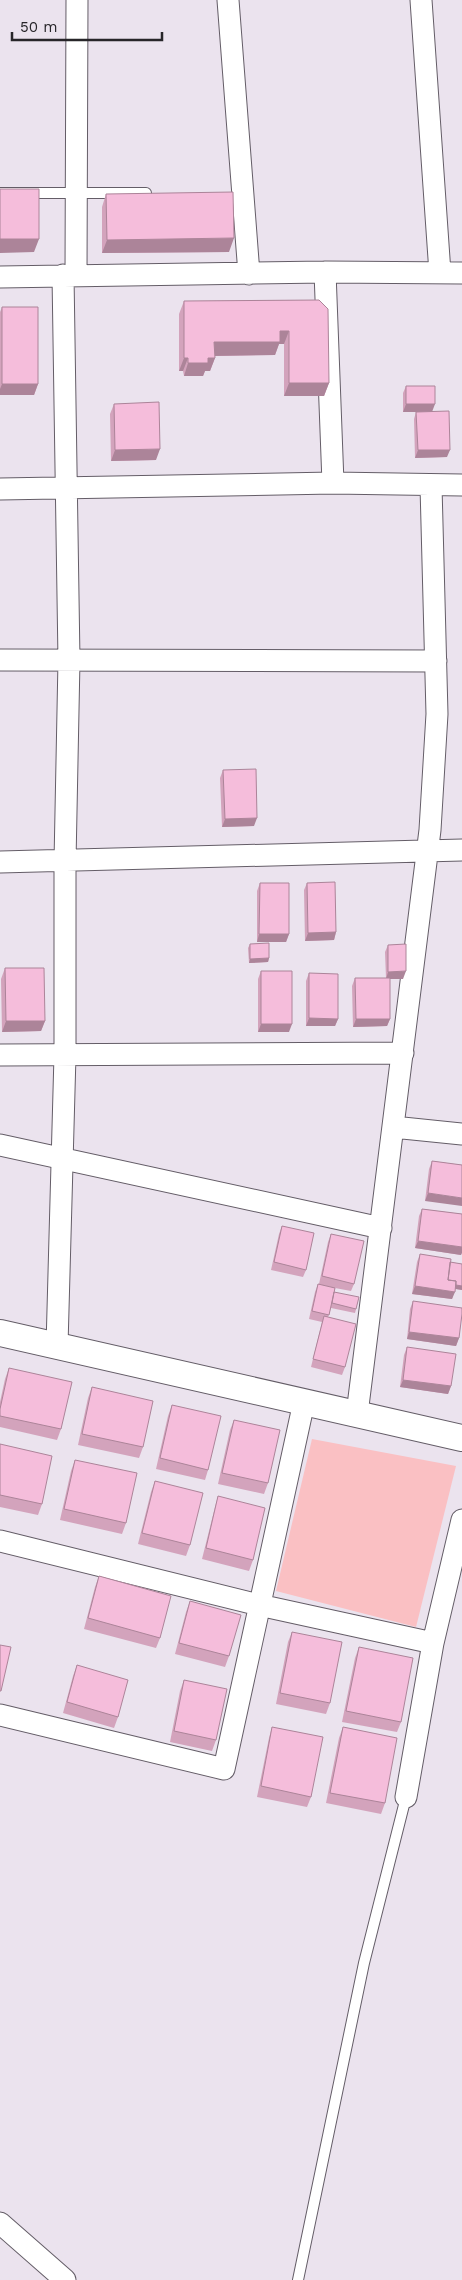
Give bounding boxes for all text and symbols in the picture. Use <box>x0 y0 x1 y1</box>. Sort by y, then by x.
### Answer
scale bar <box>12 10 162 42</box>
text: 50 m <box>20 18 57 36</box>

